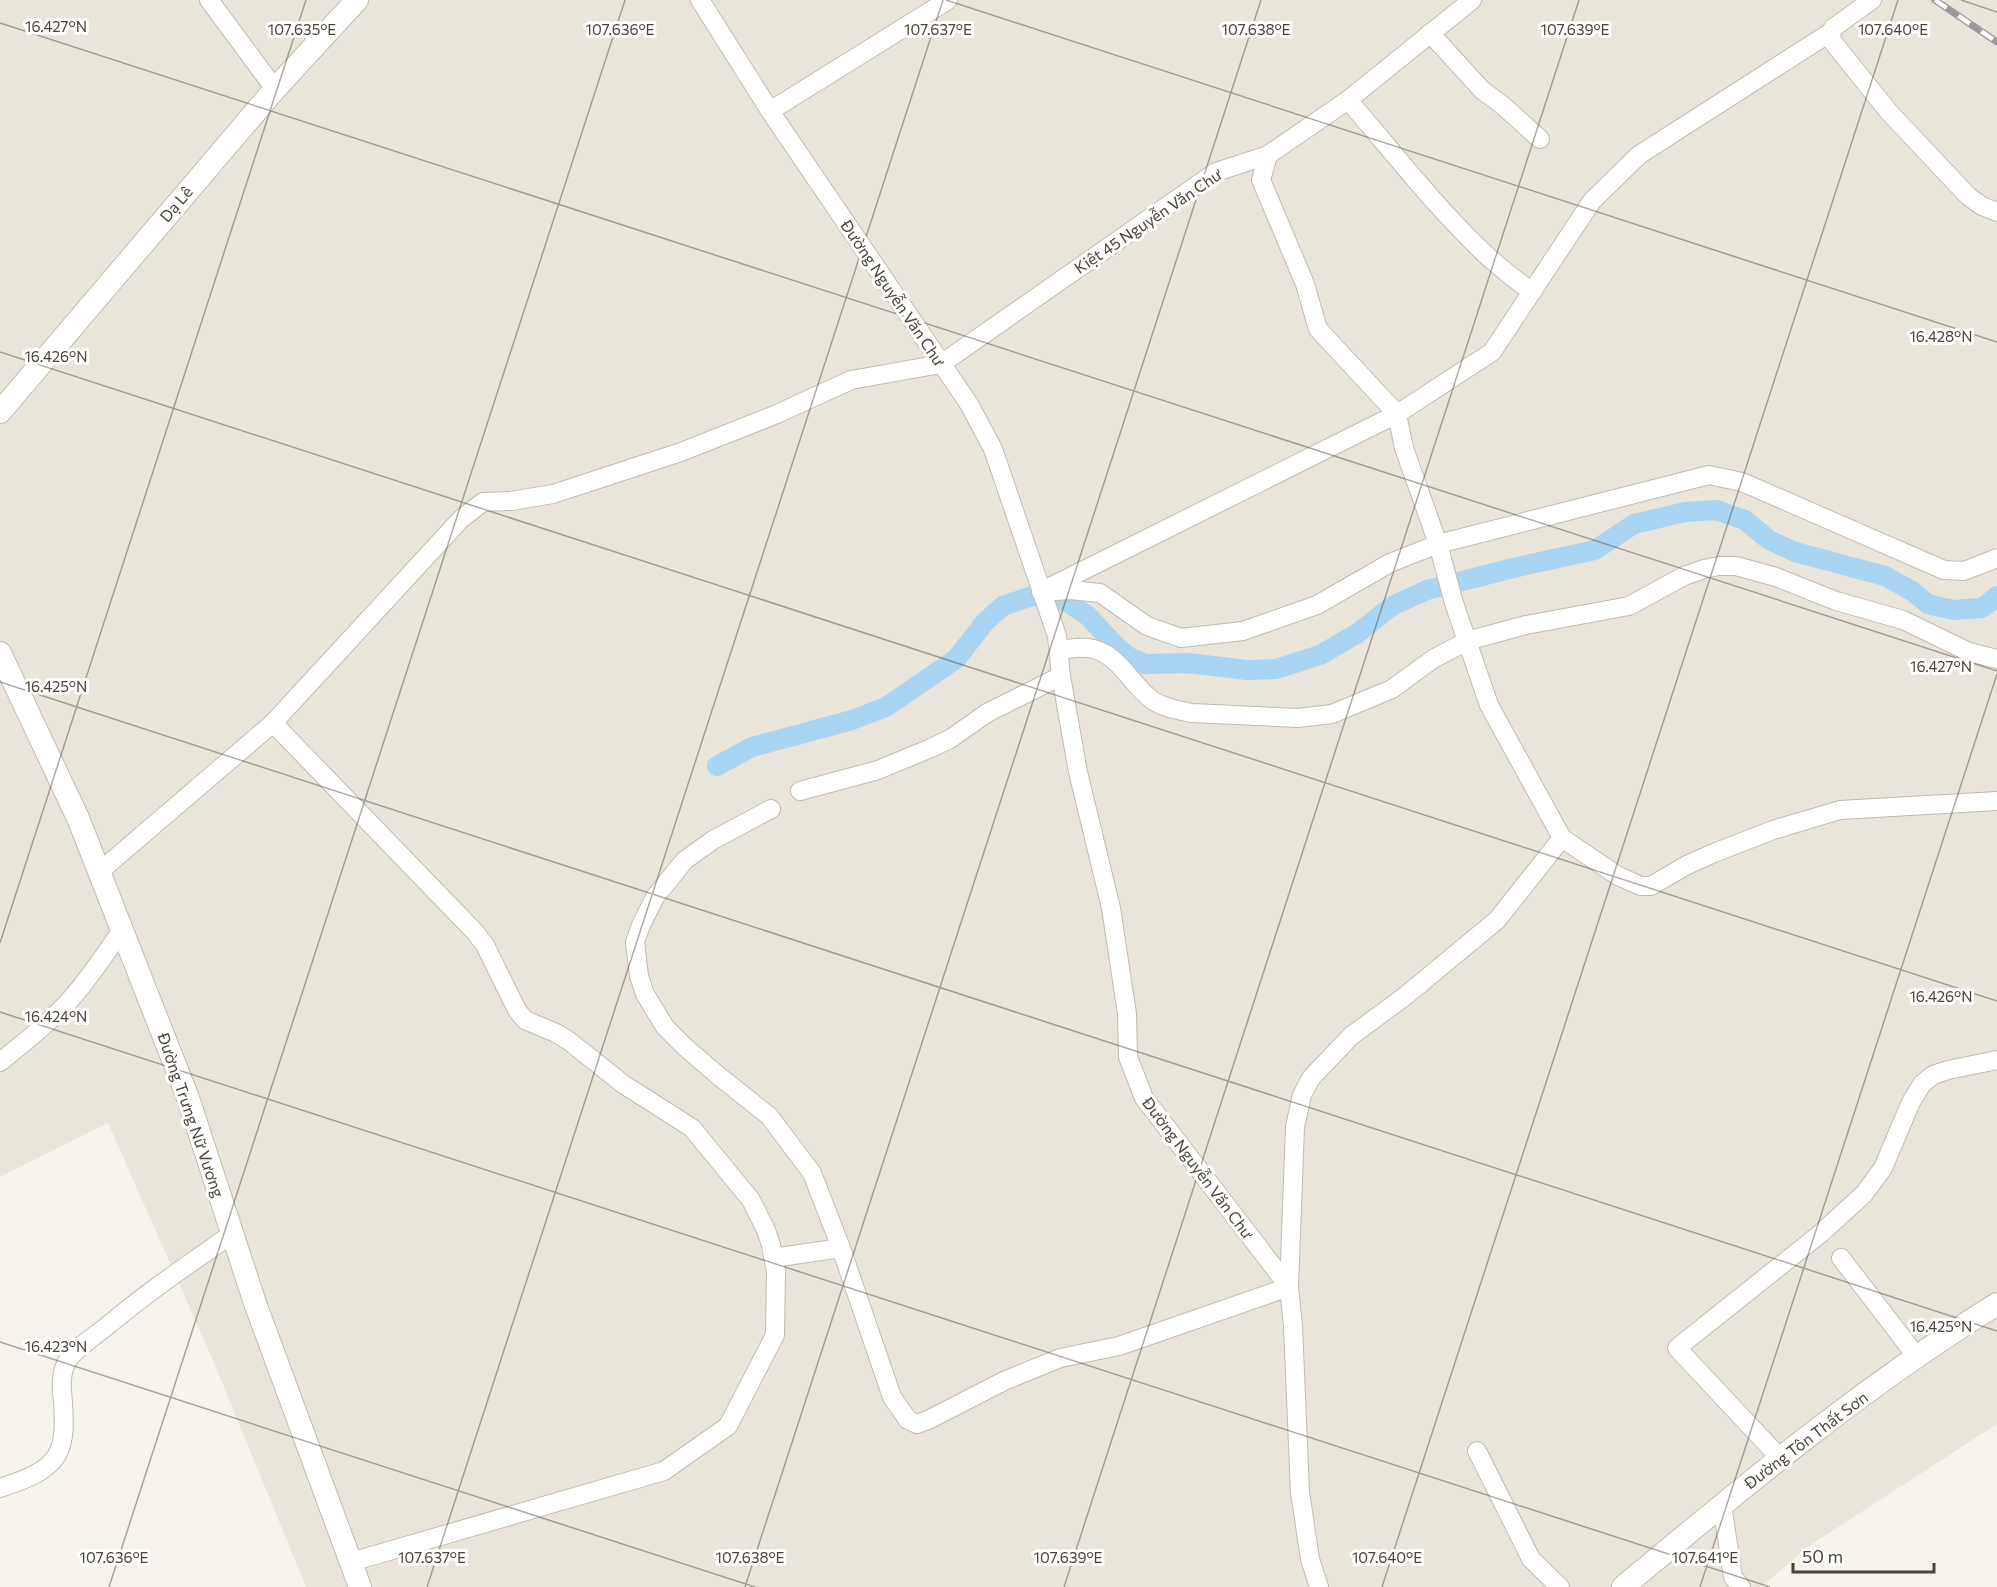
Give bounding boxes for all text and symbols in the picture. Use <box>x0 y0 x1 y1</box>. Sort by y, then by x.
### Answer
text: 16.427°N <box>25 17 87 35</box>
text: 107.635°E <box>268 20 336 38</box>
text: 107.636°E <box>586 20 655 38</box>
text: 107.637°E <box>904 20 972 38</box>
text: 107.638°E <box>1222 20 1291 38</box>
text: 107.639°E <box>1541 20 1610 38</box>
text: 107.640°E <box>1858 20 1928 38</box>
street label: Kiệt 45 Nguyễn Văn Chư <box>1070 164 1226 277</box>
street label: Dạ Lê <box>155 182 196 225</box>
street label: Đường Nguyễn Văn Chư <box>837 215 950 370</box>
text: 16.428°N <box>1909 327 1973 345</box>
text: 16.426°N <box>24 347 88 365</box>
text: 16.427°N <box>1910 657 1972 675</box>
text: 16.425°N <box>25 677 87 695</box>
text: 16.426°N <box>1909 987 1973 1005</box>
text: 16.424°N <box>25 1007 87 1025</box>
street label: Đường Trưng Nữ Vương <box>154 1029 229 1200</box>
street label: Đường Nguyễn Văn Chư <box>1138 1092 1258 1243</box>
text: 16.425°N <box>1910 1317 1972 1335</box>
text: 16.423°N <box>25 1337 87 1355</box>
street label: Đường Tôn Thất Sơn <box>1739 1387 1871 1493</box>
scale bar <box>1793 1536 1934 1574</box>
text: 50 m <box>1802 1545 1843 1567</box>
text: 107.636°E <box>80 1548 149 1566</box>
text: 107.637°E <box>398 1548 466 1566</box>
text: 107.638°E <box>716 1548 785 1566</box>
text: 107.639°E <box>1034 1548 1103 1566</box>
text: 107.640°E <box>1352 1548 1422 1566</box>
text: 107.641°E <box>1672 1548 1738 1566</box>

